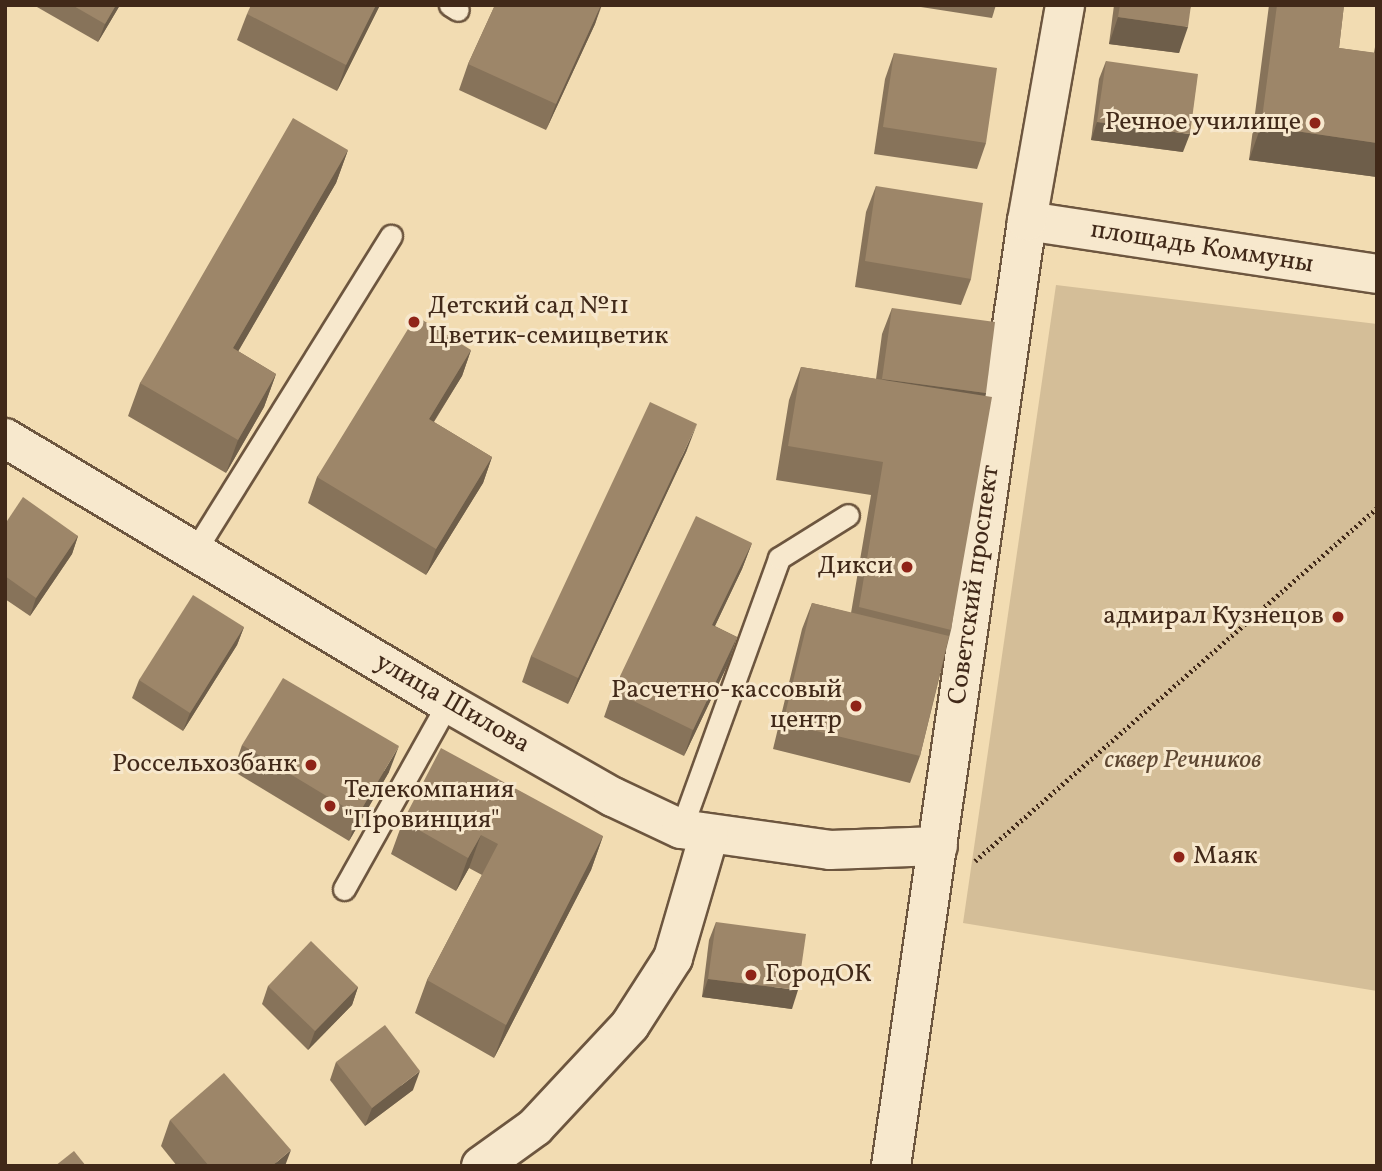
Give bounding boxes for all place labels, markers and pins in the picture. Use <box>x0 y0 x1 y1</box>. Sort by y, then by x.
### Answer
place label: Речное училище <box>1104 107 1301 139</box>
marker: Речное училище <box>1307 115 1323 131</box>
place label: Детский сад №11 Цветик-семицветик <box>428 291 668 352</box>
marker: Детский сад №11 Цветик-семицветик <box>406 314 422 330</box>
place label: Дикси <box>817 551 893 583</box>
marker: Дикси <box>899 559 915 575</box>
place label: адмирал Кузнецов <box>1103 601 1324 633</box>
marker: адмирал Кузнецов <box>1330 609 1346 625</box>
place label: Расчетно-кассовый центр <box>611 675 842 736</box>
marker: Расчетно-кассовый центр <box>848 698 864 714</box>
place label: Россельхозбанк <box>112 749 297 781</box>
marker: Россельхозбанк <box>303 757 319 773</box>
place label: Телекомпания "Провинция" <box>344 775 514 836</box>
marker: Телекомпания "Провинция" <box>322 798 338 814</box>
place label: Маяк <box>1193 841 1258 873</box>
marker: Маяк <box>1171 849 1187 865</box>
place label: ГородОК <box>765 959 872 991</box>
marker: ГородОК <box>743 967 759 983</box>

